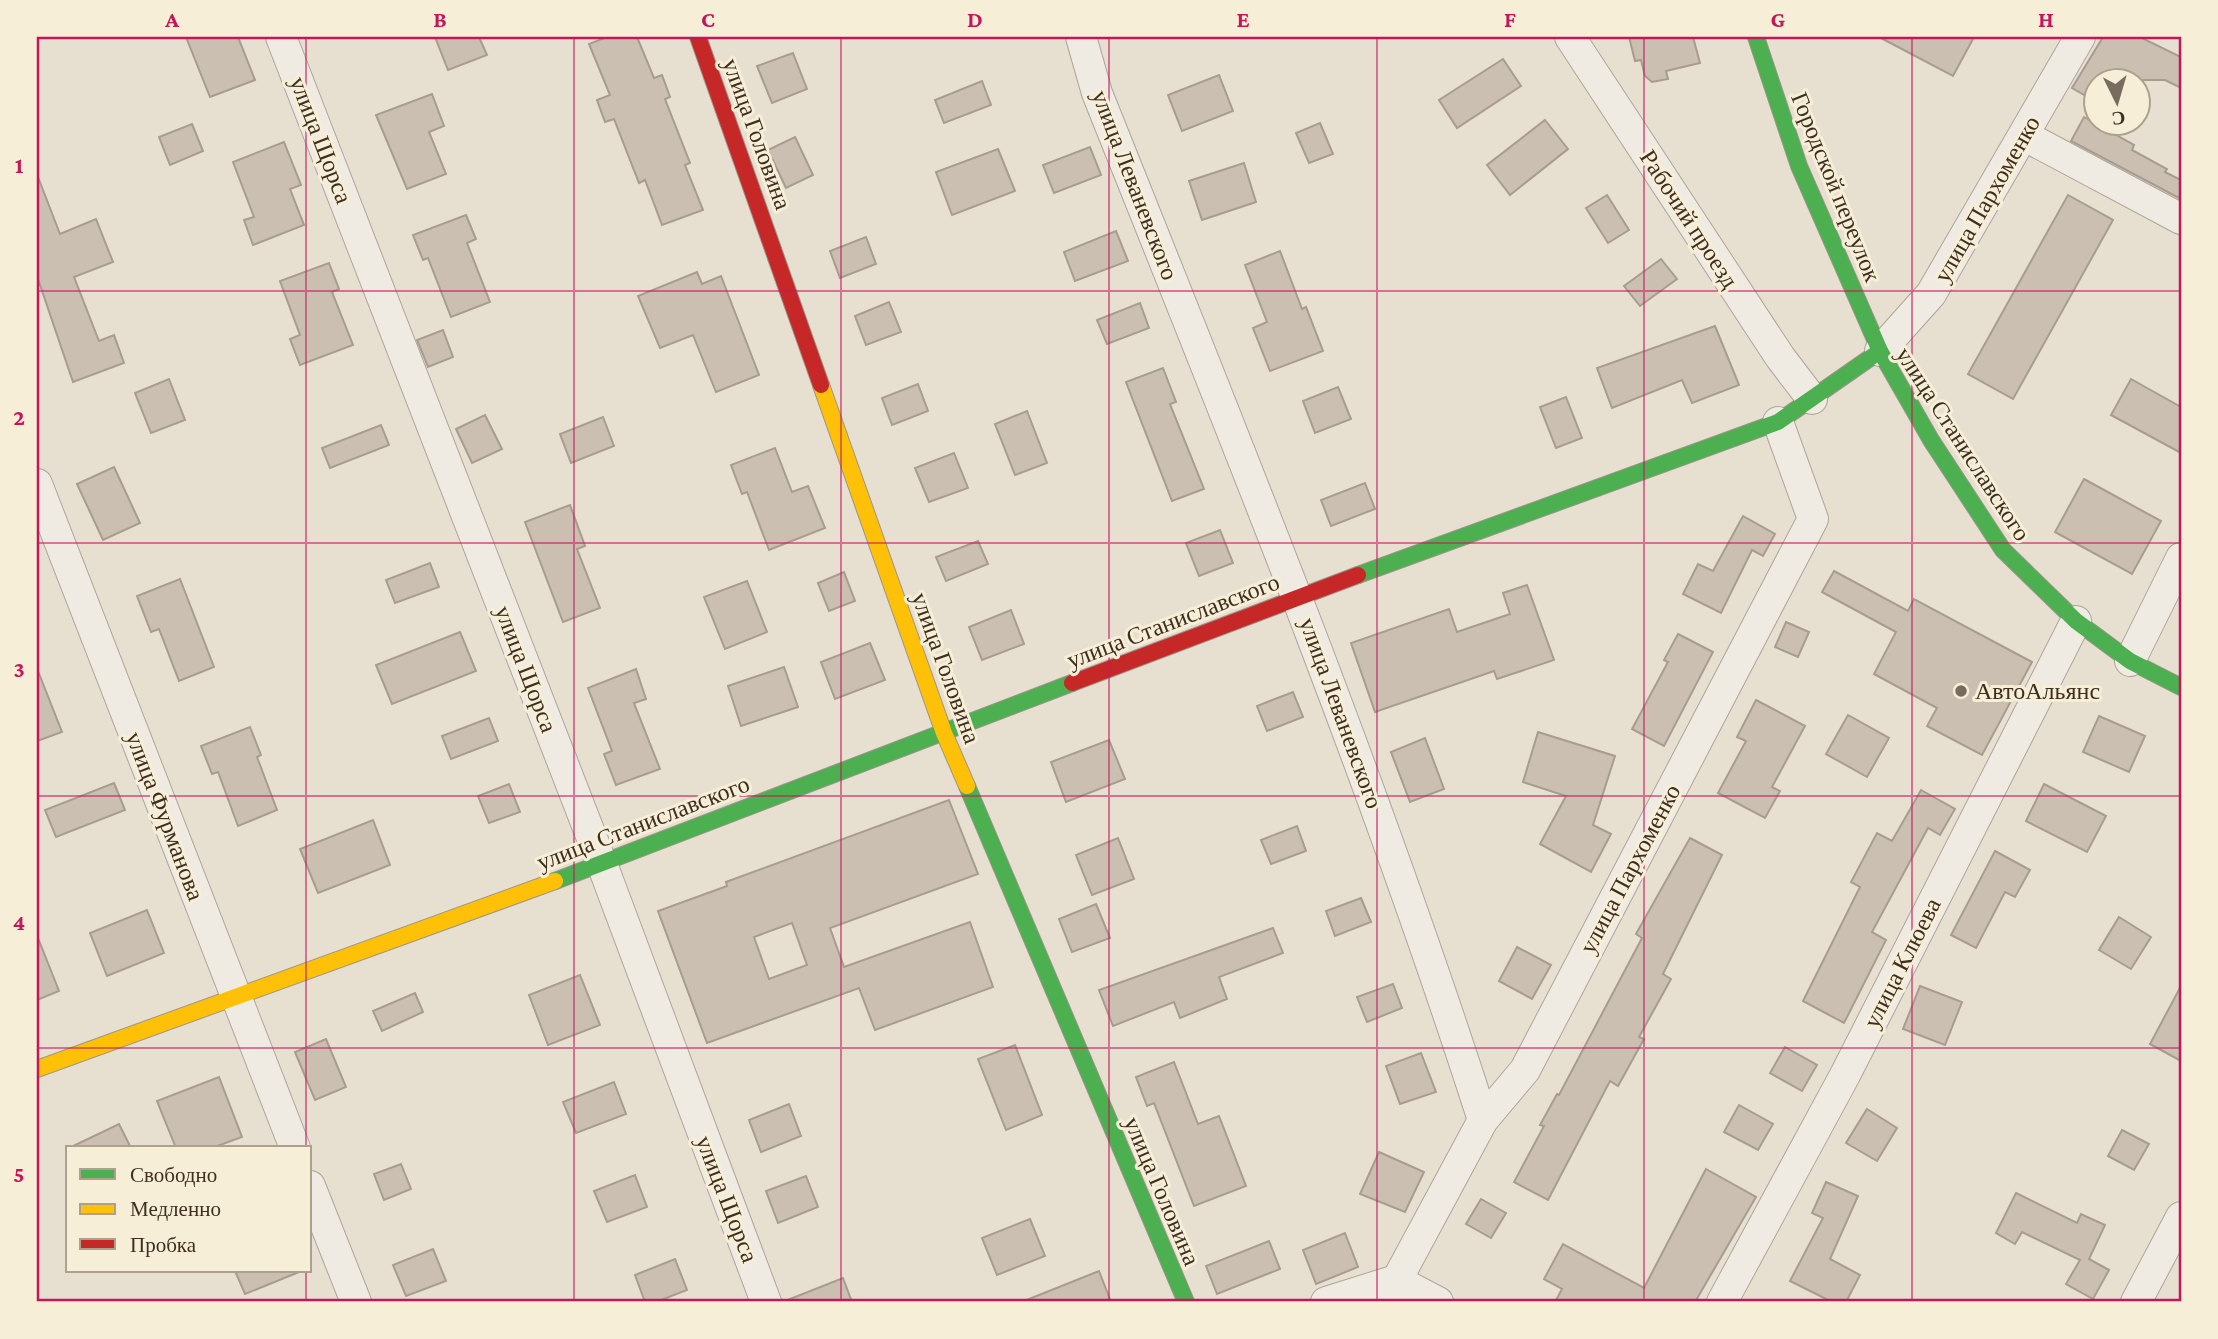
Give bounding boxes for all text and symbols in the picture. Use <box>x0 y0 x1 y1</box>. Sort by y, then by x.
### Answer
text: A <box>164 6 179 32</box>
text: B <box>433 6 447 32</box>
text: C <box>701 6 715 32</box>
text: D <box>967 6 983 32</box>
text: E <box>1236 6 1250 32</box>
text: F <box>1504 6 1516 32</box>
text: G <box>1771 6 1786 32</box>
text: H <box>2038 6 2054 32</box>
street label: улица Головина <box>718 55 797 213</box>
north arrow <box>2082 66 2152 136</box>
street label: улица Щорса <box>285 73 358 207</box>
street label: улица Леваневского <box>1087 86 1184 284</box>
street label: Городской переулок <box>1786 88 1887 286</box>
text: С <box>2111 107 2126 129</box>
street label: улица Пархоменко <box>1928 111 2045 287</box>
street label: Рабочий проезд <box>1635 145 1744 293</box>
text: 1 <box>15 152 24 178</box>
street label: улица Станиславского <box>1891 342 2036 546</box>
text: 2 <box>13 404 25 430</box>
street label: улица Станиславского <box>1063 568 1283 674</box>
street label: улица Головина <box>907 589 986 747</box>
street label: улица Щорса <box>490 602 563 736</box>
street label: улица Леваневского <box>1294 614 1389 812</box>
text: 3 <box>13 656 25 682</box>
place label: АвтоАльянс <box>1975 677 2100 704</box>
marker: АвтоАльянс <box>1953 683 1969 699</box>
street label: улица Фурманова <box>121 728 210 904</box>
street label: улица Станиславского <box>533 770 753 876</box>
street label: улица Пархоменко <box>1574 780 1685 958</box>
street label: улица Клюева <box>1857 893 1946 1032</box>
text: 4 <box>13 909 25 935</box>
street label: улица Головина <box>1119 1112 1206 1270</box>
street label: улица Щорса <box>691 1132 764 1266</box>
legend <box>66 1146 312 1272</box>
text: 5 <box>13 1161 25 1187</box>
text: Свободно <box>130 1163 217 1187</box>
text: Медленно <box>130 1197 221 1221</box>
text: Пробка <box>130 1233 197 1257</box>

